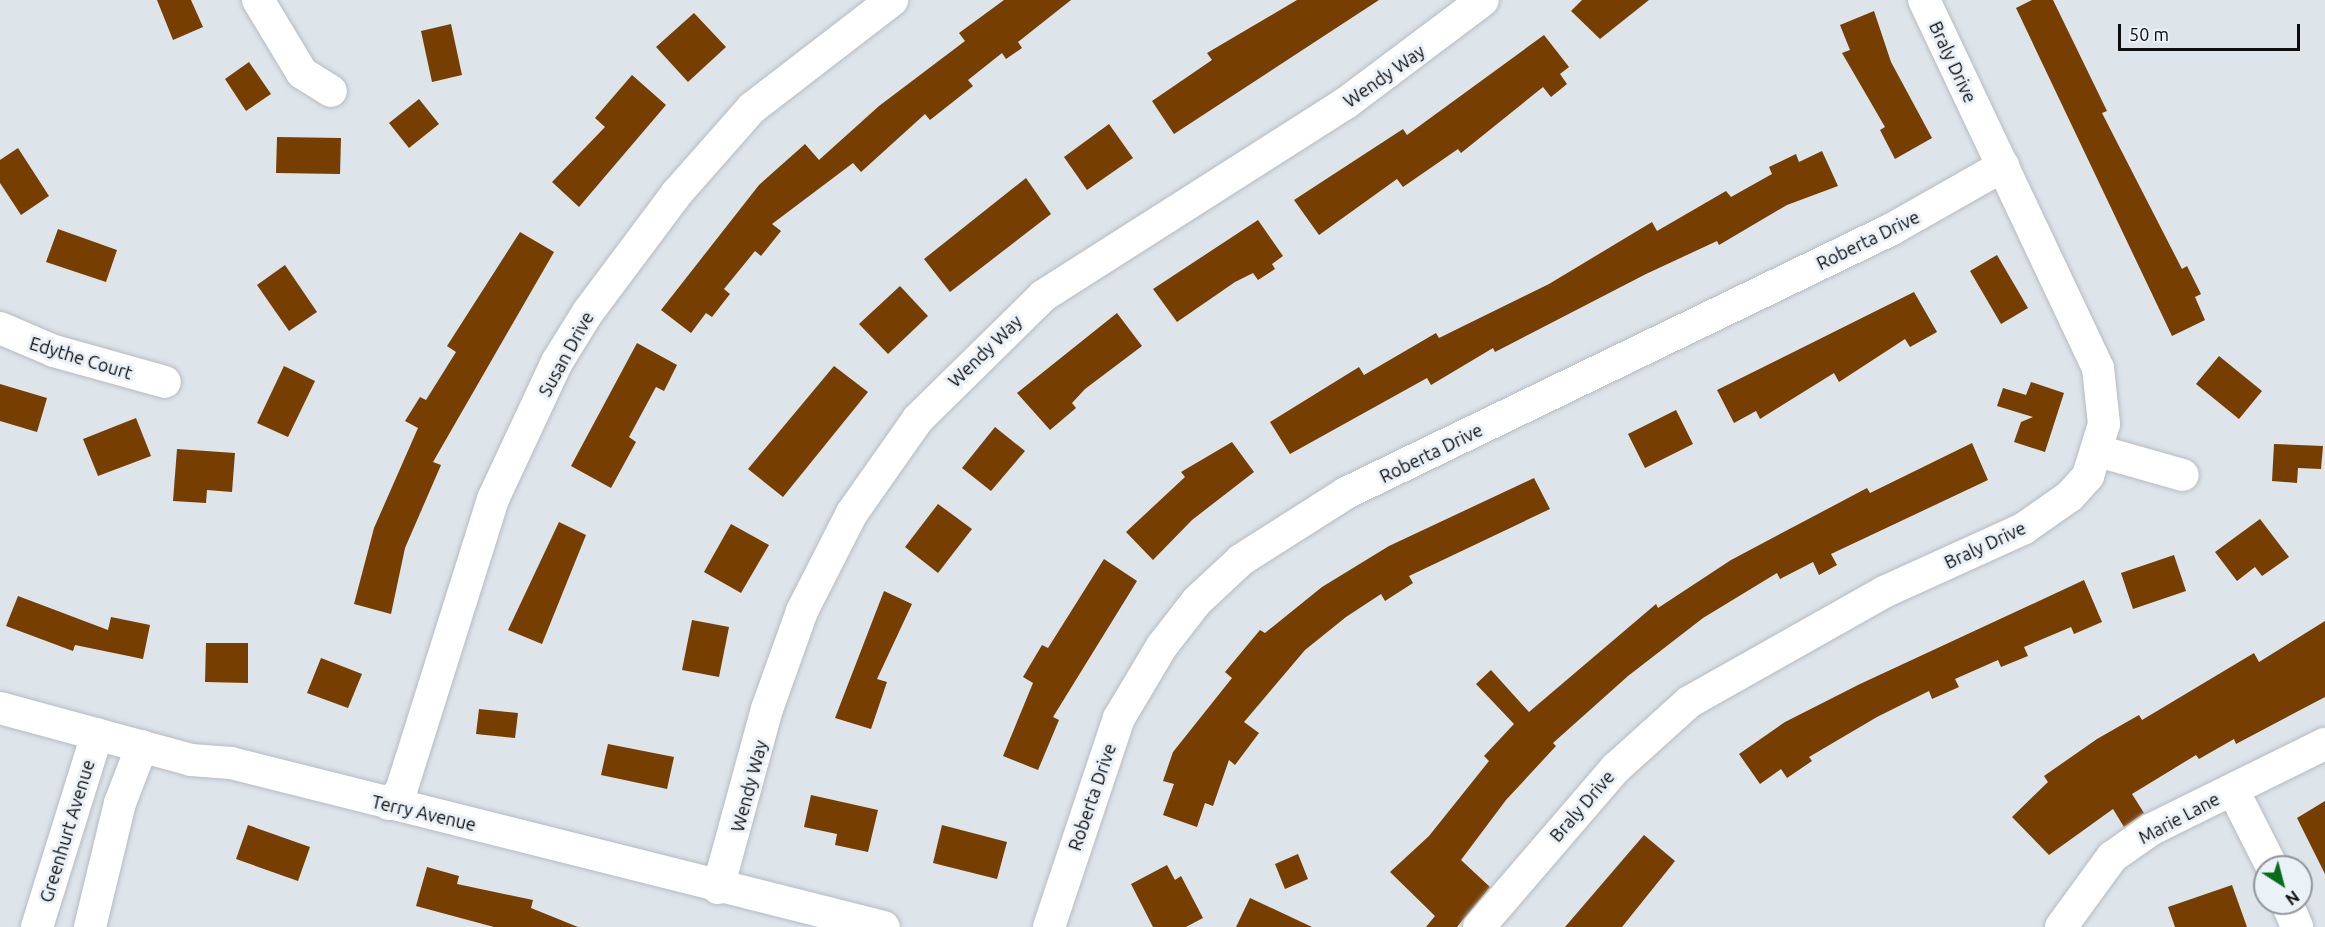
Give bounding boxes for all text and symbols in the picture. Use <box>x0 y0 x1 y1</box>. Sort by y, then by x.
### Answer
scale bar <box>2121 12 2302 50</box>
street label: Braly Drive <box>1925 18 1981 106</box>
text: 50 m <box>2129 24 2169 44</box>
street label: Wendy Way <box>1339 40 1429 112</box>
street label: Roberta Drive <box>1813 206 1923 274</box>
street label: Susan Drive <box>534 308 598 400</box>
street label: Wendy Way <box>944 311 1026 391</box>
street label: Edythe Court <box>27 332 135 384</box>
street label: Roberta Drive <box>1376 419 1486 487</box>
street label: Braly Drive <box>1941 517 2029 573</box>
street label: Wendy Way <box>726 738 772 834</box>
street label: Roberta Drive <box>1064 741 1120 853</box>
street label: Greenhurt Avenue <box>35 757 99 905</box>
street label: Braly Drive <box>1545 766 1619 846</box>
street label: Marie Lane <box>2135 788 2223 848</box>
street label: Terry Avenue <box>370 790 478 836</box>
north arrow <box>2253 855 2313 915</box>
text: N <box>2282 887 2303 909</box>

